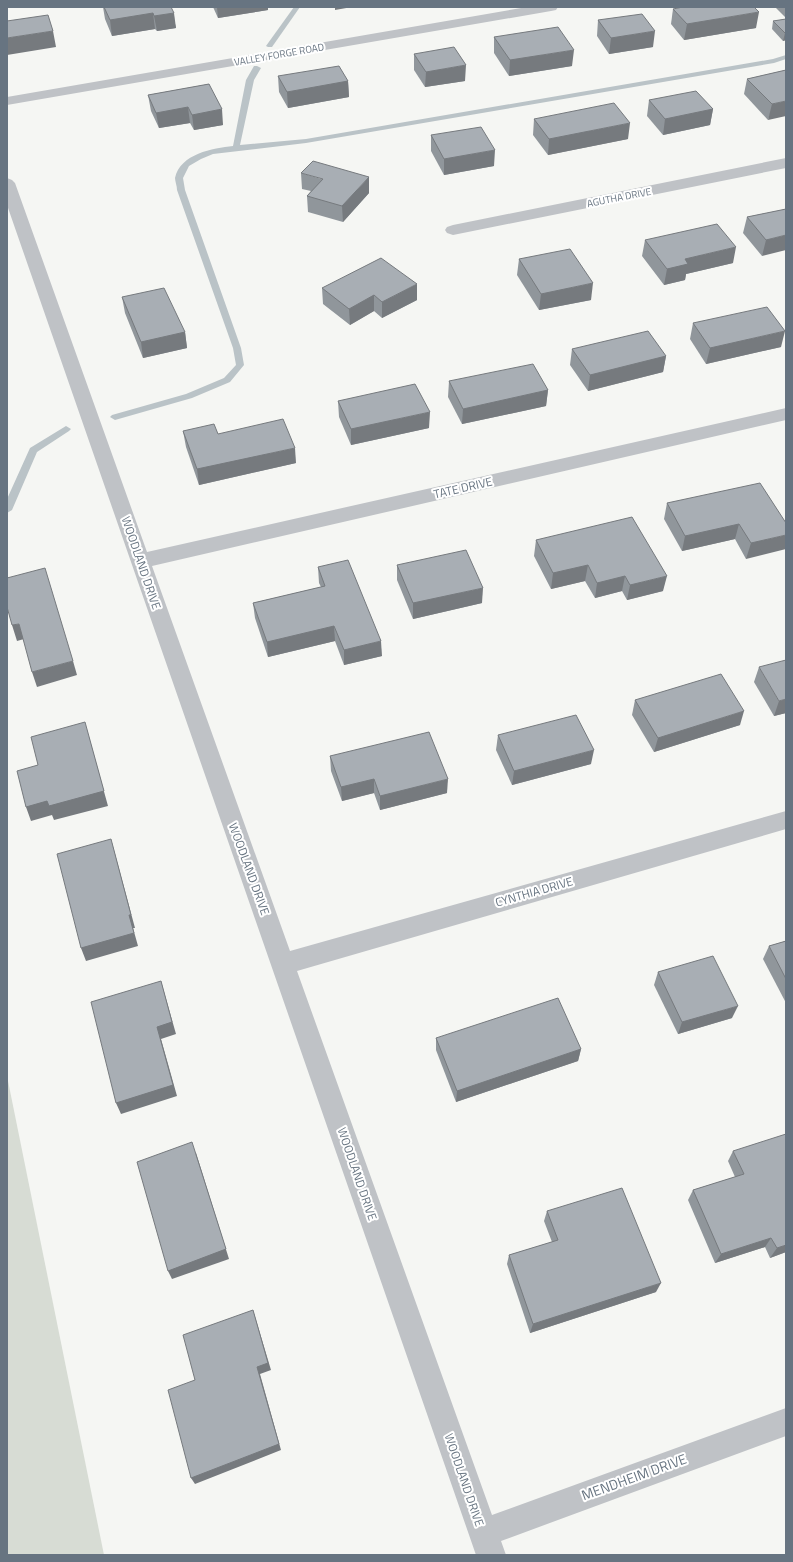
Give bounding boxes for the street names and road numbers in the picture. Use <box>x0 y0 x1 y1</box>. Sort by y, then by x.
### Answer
street label: VALLEY FORGE ROAD <box>233 39 325 70</box>
street label: AGUTHA DRIVE <box>586 184 653 211</box>
street label: TATE DRIVE <box>432 471 494 503</box>
street label: WOODLAND DRIVE <box>117 514 166 612</box>
street label: WOODLAND DRIVE <box>224 820 275 918</box>
street label: CYNTHIA DRIVE <box>493 871 575 912</box>
street label: WOODLAND DRIVE <box>333 1125 382 1223</box>
street label: WOODLAND DRIVE <box>440 1431 489 1529</box>
street label: MENDHEIM DRIVE <box>578 1448 690 1505</box>

